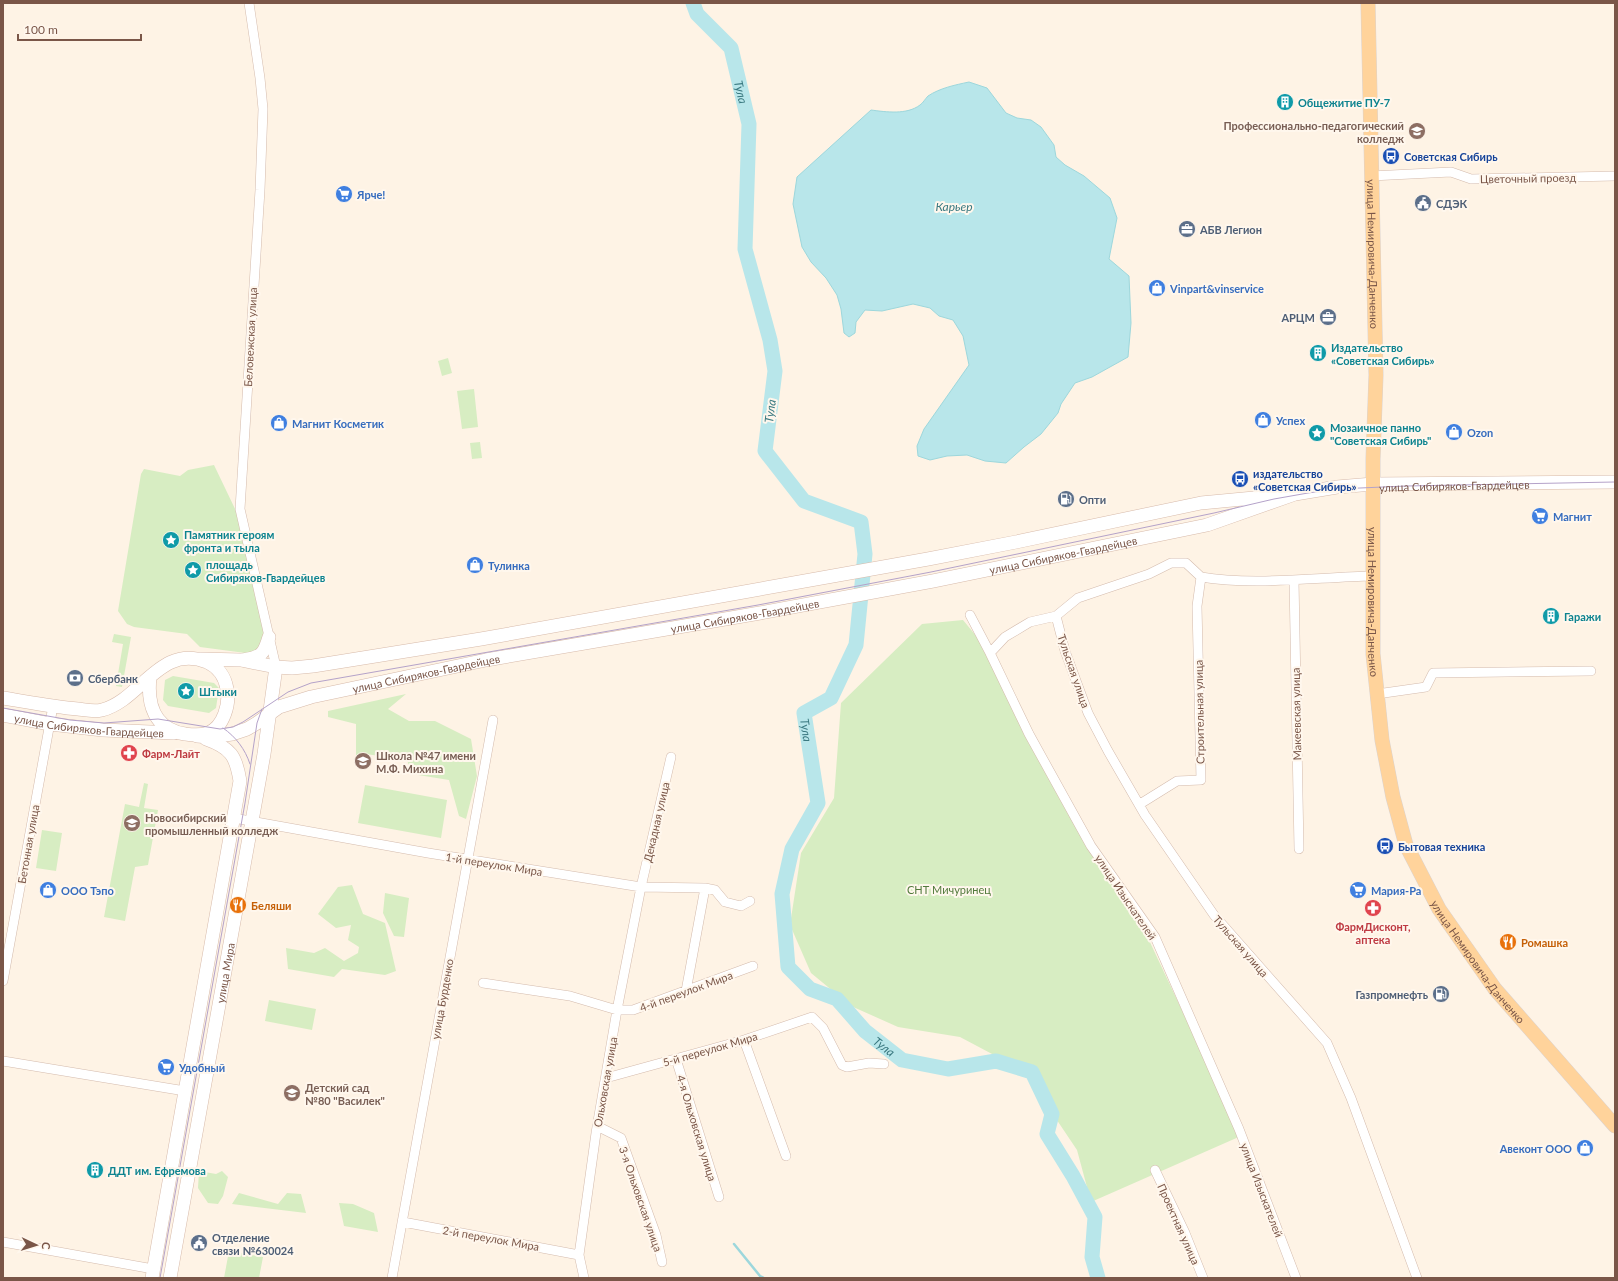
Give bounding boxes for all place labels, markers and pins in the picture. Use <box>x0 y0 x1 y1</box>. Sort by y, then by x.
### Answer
building icon: Общежитие ПУ-7 <box>1275 92 1295 112</box>
place label: Общежитие ПУ-7 <box>1298 96 1390 109</box>
place label: Профессионально-педагогический колледж <box>1223 119 1404 145</box>
school or university icon: Профессионально-педагогический колледж <box>1407 121 1427 141</box>
bus stop icon: Советская Сибирь <box>1381 146 1401 166</box>
place label: Советская Сибирь <box>1404 150 1498 163</box>
supermarket icon: Ярче! <box>334 184 354 204</box>
place label: Ярче! <box>356 188 385 201</box>
public building icon: СДЭК <box>1413 193 1433 213</box>
place label: СДЭК <box>1436 197 1468 210</box>
office icon: АБВ Легион <box>1177 219 1197 239</box>
place label: АБВ Легион <box>1199 223 1262 236</box>
shop icon: Vinpart&vinservice <box>1147 278 1167 298</box>
place label: Vinpart&vinservice <box>1169 282 1264 295</box>
office icon: АРЦМ <box>1318 307 1338 327</box>
place label: АРЦМ <box>1280 311 1315 324</box>
place label: Издательство «Советская Сибирь» <box>1331 341 1435 367</box>
building icon: Издательство «Советская Сибирь» <box>1308 343 1328 363</box>
shop icon: Успех <box>1253 410 1273 430</box>
shop icon: Магнит Косметик <box>269 413 289 433</box>
place label: Успех <box>1275 414 1305 427</box>
place label: Магнит Косметик <box>292 417 384 430</box>
place label: Мозаичное панно "Советская Сибирь" <box>1330 421 1431 447</box>
shop icon: Ozon <box>1444 422 1464 442</box>
place icon: Мозаичное панно "Советская Сибирь" <box>1307 423 1327 443</box>
place label: Ozon <box>1467 426 1493 439</box>
place label: издательство «Советская Сибирь» <box>1253 467 1357 493</box>
bus stop icon: издательство «Советская Сибирь» <box>1230 469 1250 489</box>
fuel station icon: Опти <box>1056 489 1076 509</box>
place label: Опти <box>1079 493 1106 506</box>
supermarket icon: Магнит <box>1530 506 1550 526</box>
place label: Магнит <box>1553 510 1592 523</box>
place label: Памятник героям фронта и тыла <box>184 528 274 554</box>
place icon: Памятник героям фронта и тыла <box>161 530 181 550</box>
shop icon: Тулинка <box>465 555 485 575</box>
place label: площадь Сибиряков-Гвардейцев <box>206 558 326 584</box>
place label: Тулинка <box>488 559 530 572</box>
place icon: площадь Сибиряков-Гвардейцев <box>183 560 203 580</box>
building icon: Гаражи <box>1541 606 1561 626</box>
place label: Гаражи <box>1564 610 1601 623</box>
bank icon: Сбербанк <box>65 668 85 688</box>
place label: Сбербанк <box>88 672 138 685</box>
place icon: Штыки <box>176 681 196 701</box>
place label: Штыки <box>199 685 237 698</box>
pharmacy icon: Фарм-Лайт <box>119 743 139 763</box>
place label: Фарм-Лайт <box>142 747 200 760</box>
place label: Школа №47 имени М.Ф. Михина <box>376 749 476 775</box>
school or university icon: Школа №47 имени М.Ф. Михина <box>353 751 373 771</box>
place label: Новосибирский промышленный колледж <box>145 811 278 837</box>
school or university icon: Новосибирский промышленный колледж <box>122 813 142 833</box>
bus stop icon: Бытовая техника <box>1375 836 1395 856</box>
place label: Бытовая техника <box>1398 840 1485 853</box>
shop icon: ООО Тэпо <box>38 880 58 900</box>
supermarket icon: Мария-Ра <box>1348 880 1368 900</box>
place label: ООО Тэпо <box>61 884 114 897</box>
place label: Мария-Ра <box>1371 884 1421 897</box>
restaurant icon: Беляши <box>228 895 248 915</box>
pharmacy icon: ФармДисконт, аптека <box>1363 898 1383 918</box>
place label: Беляши <box>251 899 292 912</box>
place label: ФармДисконт, аптека <box>1336 920 1411 946</box>
restaurant icon: Ромашка <box>1498 932 1518 952</box>
place label: Ромашка <box>1521 936 1568 949</box>
fuel station icon: Газпромнефть <box>1431 984 1451 1004</box>
place label: Газпромнефть <box>1355 988 1429 1001</box>
supermarket icon: Удобный <box>156 1057 176 1077</box>
place label: Удобный <box>178 1061 225 1074</box>
place label: Детский сад №80 "Василек" <box>305 1081 385 1107</box>
school or university icon: Детский сад №80 "Василек" <box>282 1083 302 1103</box>
shop icon: Авеконт ООО <box>1575 1138 1595 1158</box>
place label: Авеконт ООО <box>1499 1142 1572 1155</box>
building icon: ДДТ им. Ефремова <box>85 1160 105 1180</box>
place label: ДДТ им. Ефремова <box>108 1164 206 1177</box>
place label: Отделение связи №630024 <box>212 1231 294 1257</box>
public building icon: Отделение связи №630024 <box>189 1233 209 1253</box>

